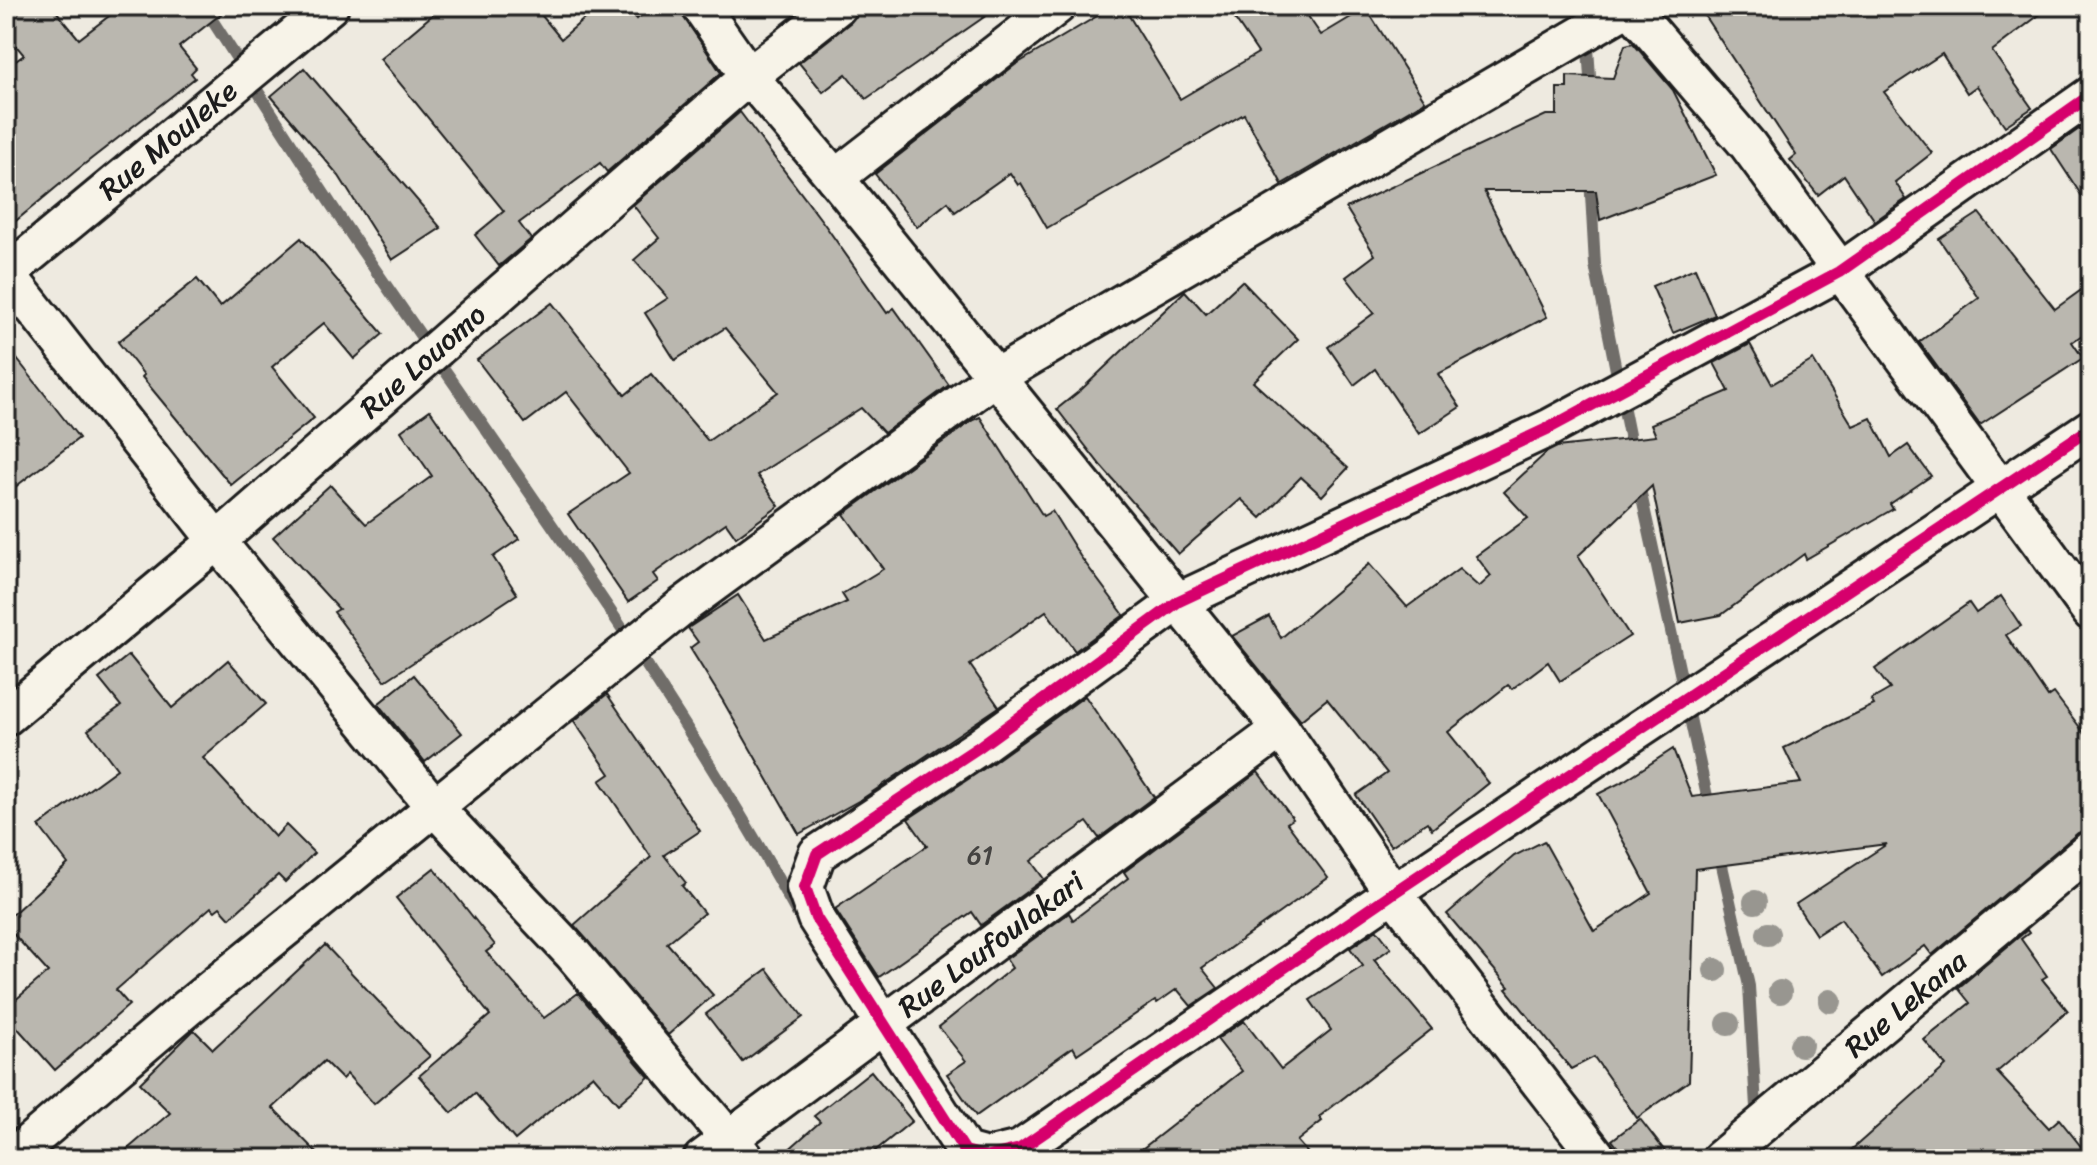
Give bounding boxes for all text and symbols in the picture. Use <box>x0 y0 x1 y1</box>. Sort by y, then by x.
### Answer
street label: Rue Mouleke <box>86 66 250 215</box>
street label: Rue Louomo <box>346 290 499 433</box>
house number: 61 <box>967 832 993 878</box>
street label: Rue Loufoulakari <box>886 856 1097 1032</box>
street label: Rue Lekana <box>1832 935 1981 1072</box>

